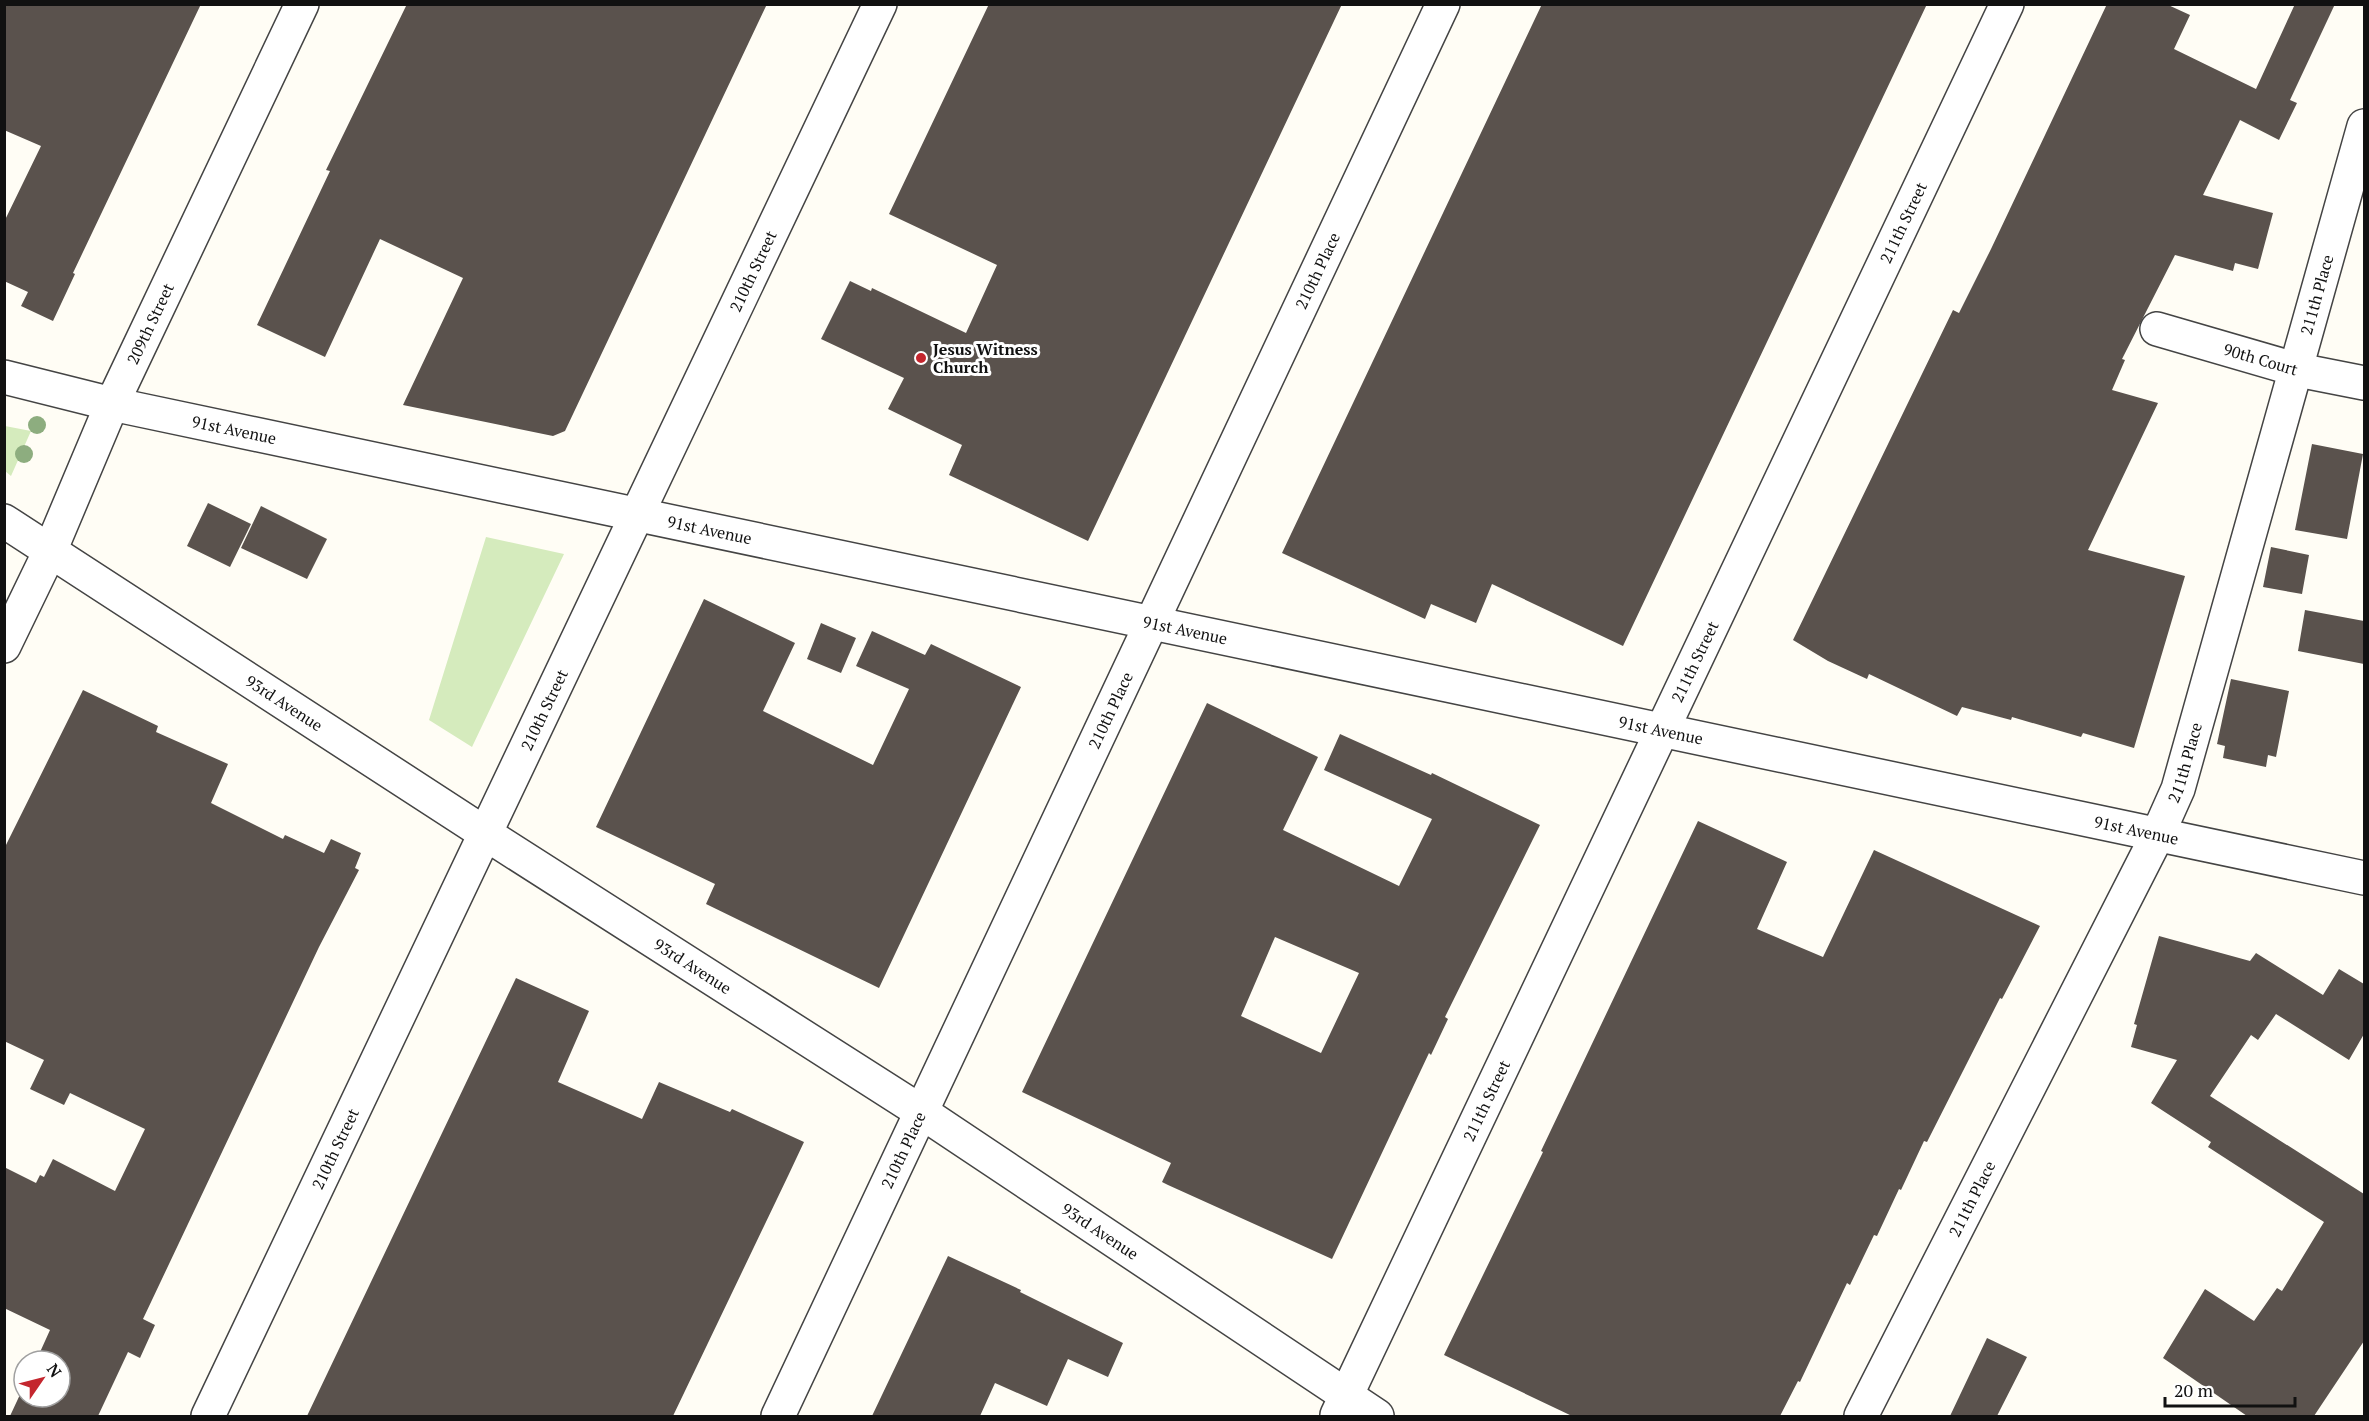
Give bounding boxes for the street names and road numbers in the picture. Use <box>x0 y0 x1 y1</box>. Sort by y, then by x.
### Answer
street label: 211th Street <box>1874 178 1932 267</box>
street label: 210th Street <box>724 227 782 315</box>
street label: 210th Place <box>1290 229 1345 313</box>
street label: 211th Place <box>2295 252 2338 337</box>
street label: 209th Street <box>121 279 179 368</box>
street label: 90th Court <box>2221 338 2300 380</box>
street label: 91st Avenue <box>190 410 278 449</box>
street label: 91st Avenue <box>665 510 754 549</box>
street label: 91st Avenue <box>1141 610 1229 649</box>
street label: 211th Street <box>1666 617 1723 706</box>
street label: 210th Street <box>515 666 573 754</box>
street label: 210th Place <box>1083 668 1138 752</box>
street label: 93rd Avenue <box>241 670 327 736</box>
street label: 91st Avenue <box>1616 710 1705 750</box>
street label: 211th Place <box>2162 720 2207 806</box>
street label: 91st Avenue <box>2092 810 2181 850</box>
street label: 93rd Avenue <box>650 933 736 999</box>
street label: 211th Street <box>1458 1056 1515 1145</box>
street label: 210th Street <box>306 1104 364 1193</box>
street label: 210th Place <box>876 1108 931 1192</box>
street label: 211th Place <box>1943 1157 2000 1240</box>
street label: 93rd Avenue <box>1057 1198 1143 1265</box>

